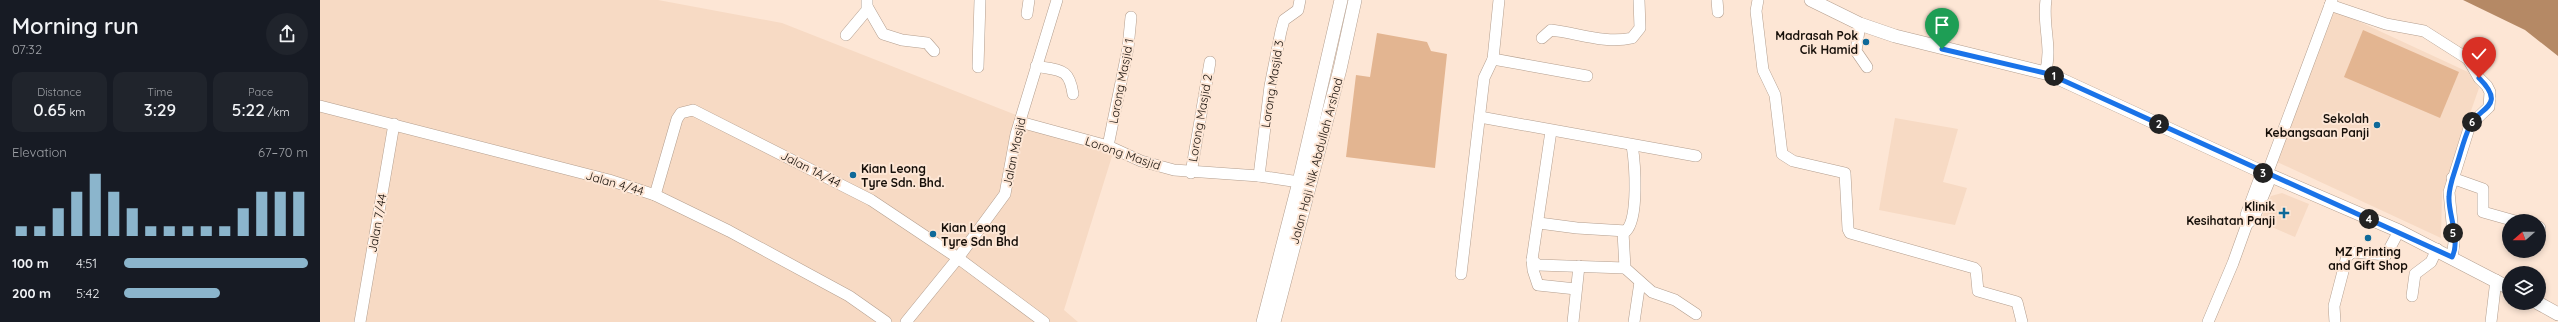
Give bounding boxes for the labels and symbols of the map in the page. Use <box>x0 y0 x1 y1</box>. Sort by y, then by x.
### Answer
pin <box>1925 8 1959 49</box>
place label: Madrasah Pok Cik Hamid <box>1775 28 1858 57</box>
street label: Lorong Masjid 1 <box>1105 37 1137 125</box>
marker: Madrasah Pok Cik Hamid <box>1861 37 1871 47</box>
pin <box>2462 37 2496 78</box>
street label: Lorong Masjid 3 <box>1258 39 1286 129</box>
pin: 1 <box>2044 66 2064 86</box>
street label: Lorong Masjid 2 <box>1185 73 1215 163</box>
street label: Jalan Haji Nik Abdullah Arshad <box>1287 76 1345 246</box>
place label: Sekolah Kebangsaan Panji <box>2265 111 2369 140</box>
pin: 6 <box>2462 112 2482 132</box>
pin: 2 <box>2149 114 2169 134</box>
street label: Jalan Masjid <box>999 116 1029 188</box>
marker: Sekolah Kebangsaan Panji <box>2372 120 2382 130</box>
street label: Lorong Masjid <box>1083 133 1163 173</box>
street label: Jalan 1A/44 <box>778 147 844 191</box>
place label: Kian Leong Tyre Sdn. Bhd. <box>861 161 944 190</box>
pin: 3 <box>2253 163 2273 183</box>
street label: Jalan 4/44 <box>584 168 646 198</box>
marker: Kian Leong Tyre Sdn. Bhd. <box>848 170 858 180</box>
street label: Jalan 7/44 <box>364 192 390 254</box>
place label: Klinik Kesihatan Panji <box>2186 199 2275 228</box>
marker: Klinik Kesihatan Panji <box>2278 207 2290 219</box>
pin: 4 <box>2359 209 2379 229</box>
north arrow <box>2502 214 2546 258</box>
place label: Kian Leong Tyre Sdn Bhd <box>941 220 1018 249</box>
pin: 5 <box>2443 223 2463 243</box>
marker: Kian Leong Tyre Sdn Bhd <box>928 229 938 239</box>
marker: MZ Printing and Gift Shop <box>2363 233 2373 243</box>
place label: MZ Printing and Gift Shop <box>2328 244 2408 273</box>

